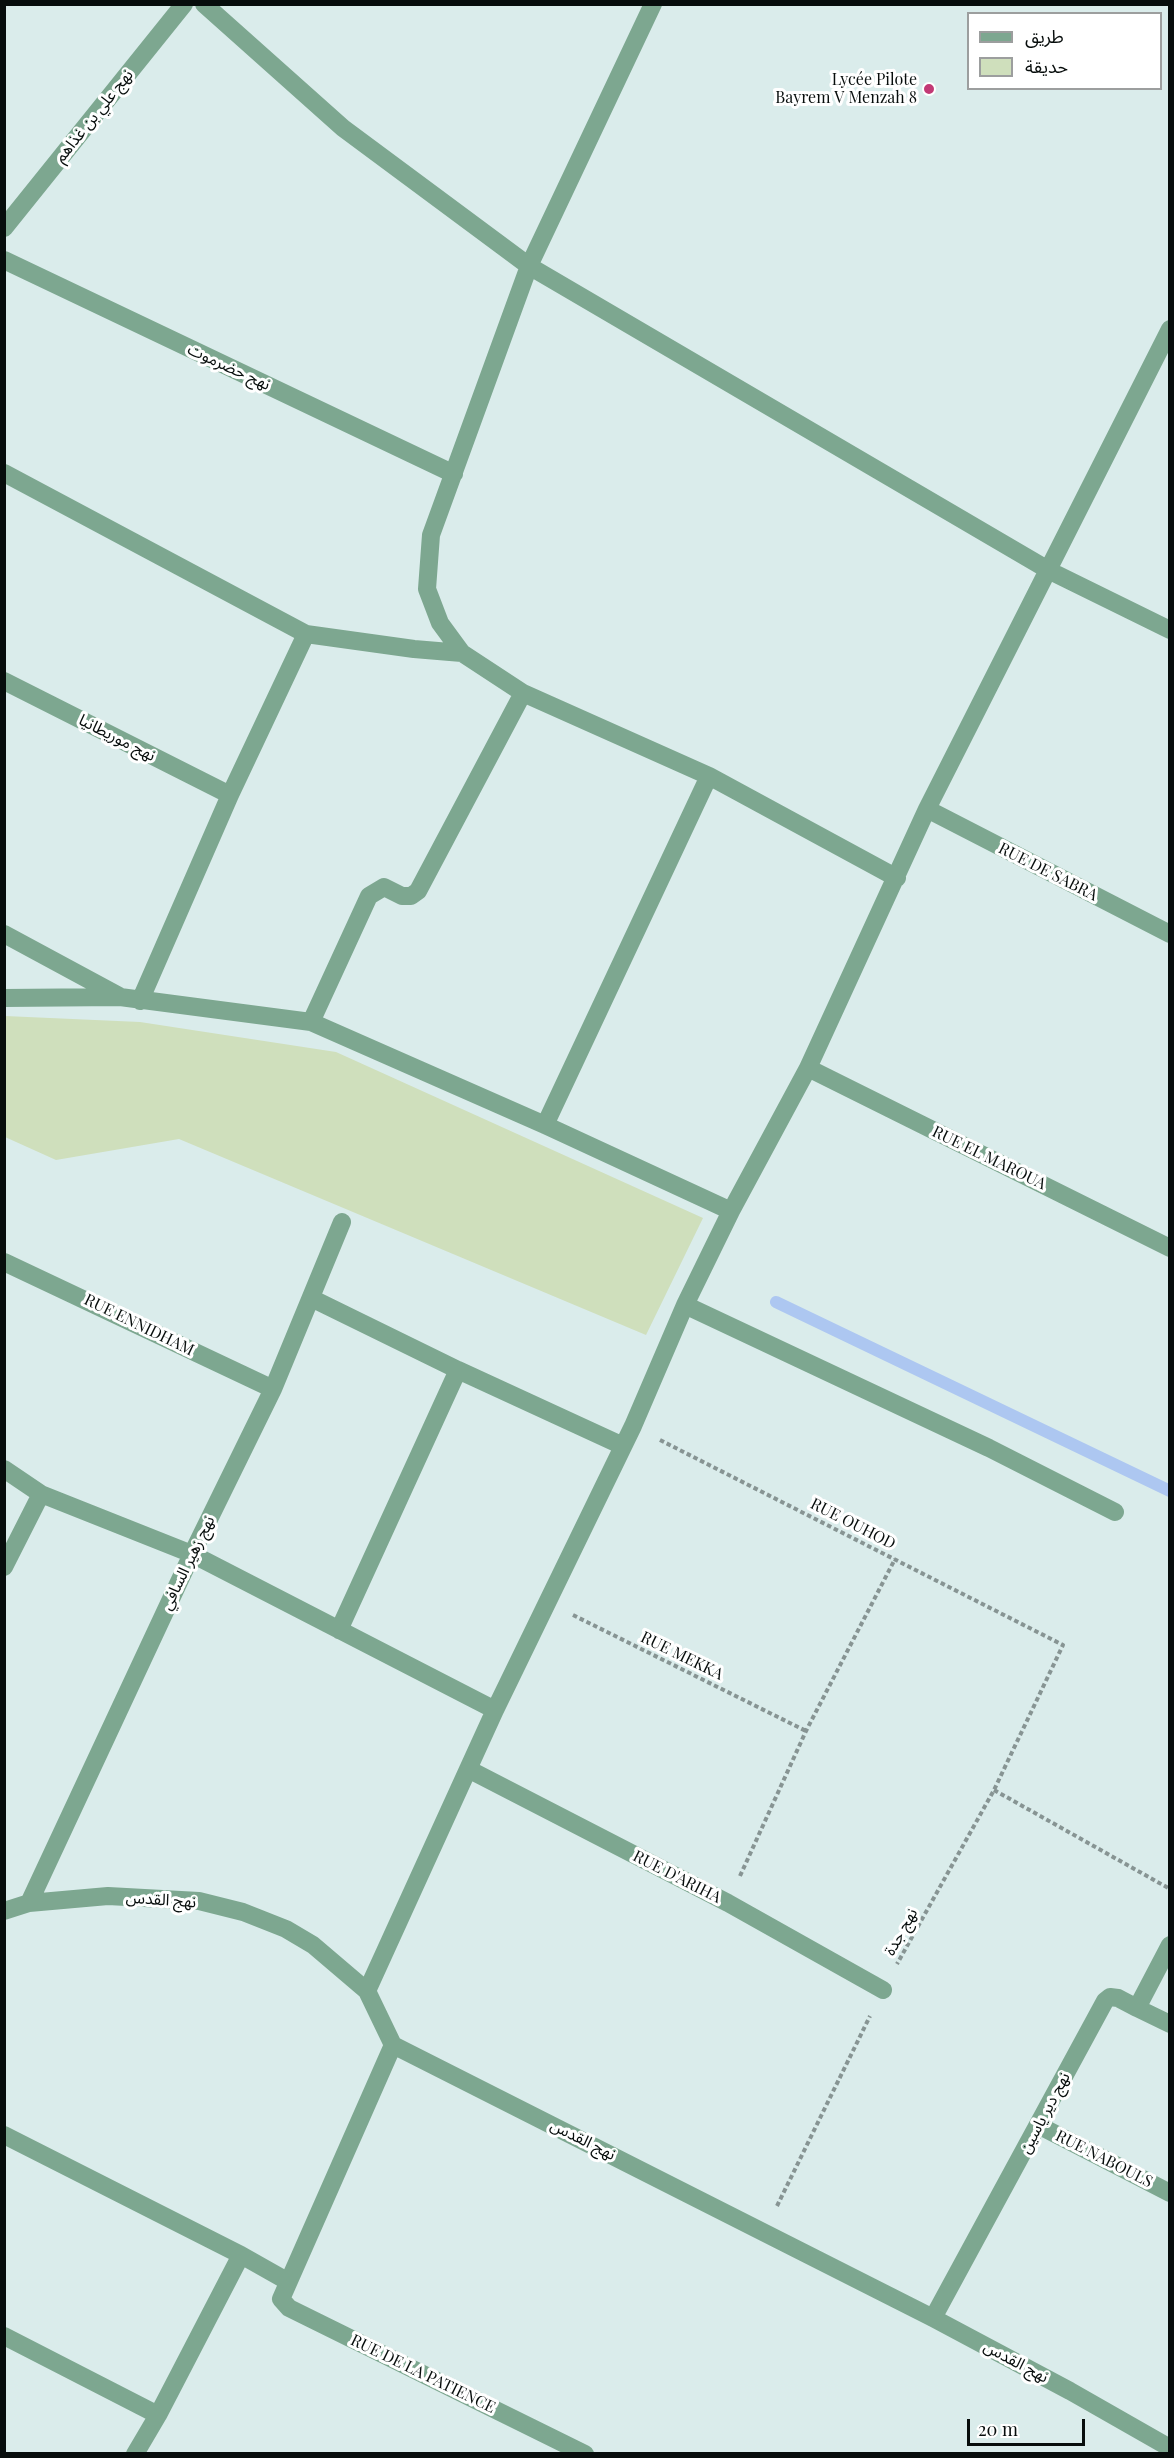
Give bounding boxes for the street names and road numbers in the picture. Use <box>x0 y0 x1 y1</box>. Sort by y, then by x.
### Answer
street label: نهج علي بن غذاهم <box>51 66 137 166</box>
street label: نهج حضرموت <box>185 340 273 394</box>
street label: نهج موريطانيا <box>75 710 159 766</box>
street label: RUE DE SABRA <box>995 839 1101 905</box>
street label: RUE EL MAROUA <box>929 1122 1049 1194</box>
street label: RUE ENNIDHAM <box>81 1290 197 1360</box>
street label: RUE OUHOD <box>807 1494 899 1554</box>
street label: نهج زهير السافي <box>157 1513 219 1613</box>
street label: RUE MEKKA <box>638 1628 726 1684</box>
street label: RUE D'ARIHA <box>630 1847 724 1907</box>
street label: نهج القدس <box>125 1888 197 1912</box>
street label: نهج جدة <box>880 1905 922 1959</box>
street label: نهج دير ياسين <box>1016 2069 1074 2157</box>
street label: نهج القدس <box>547 2115 619 2165</box>
street label: RUE NABOULS <box>1052 2126 1156 2192</box>
street label: RUE DE LA PATIENCE <box>348 2331 498 2417</box>
street label: نهج القدس <box>980 2337 1052 2387</box>

